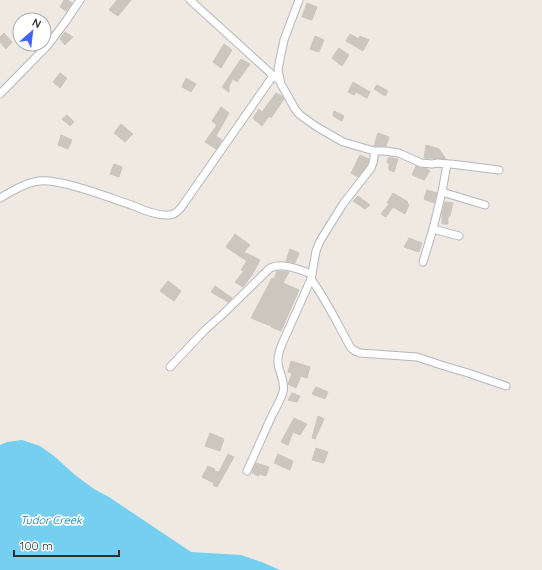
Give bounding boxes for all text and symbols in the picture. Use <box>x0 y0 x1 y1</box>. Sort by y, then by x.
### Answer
north arrow <box>12 12 52 52</box>
text: N <box>30 15 44 31</box>
water label: Tudor Creek <box>20 513 83 527</box>
scale bar <box>14 532 119 558</box>
text: 100 m <box>20 538 53 553</box>

